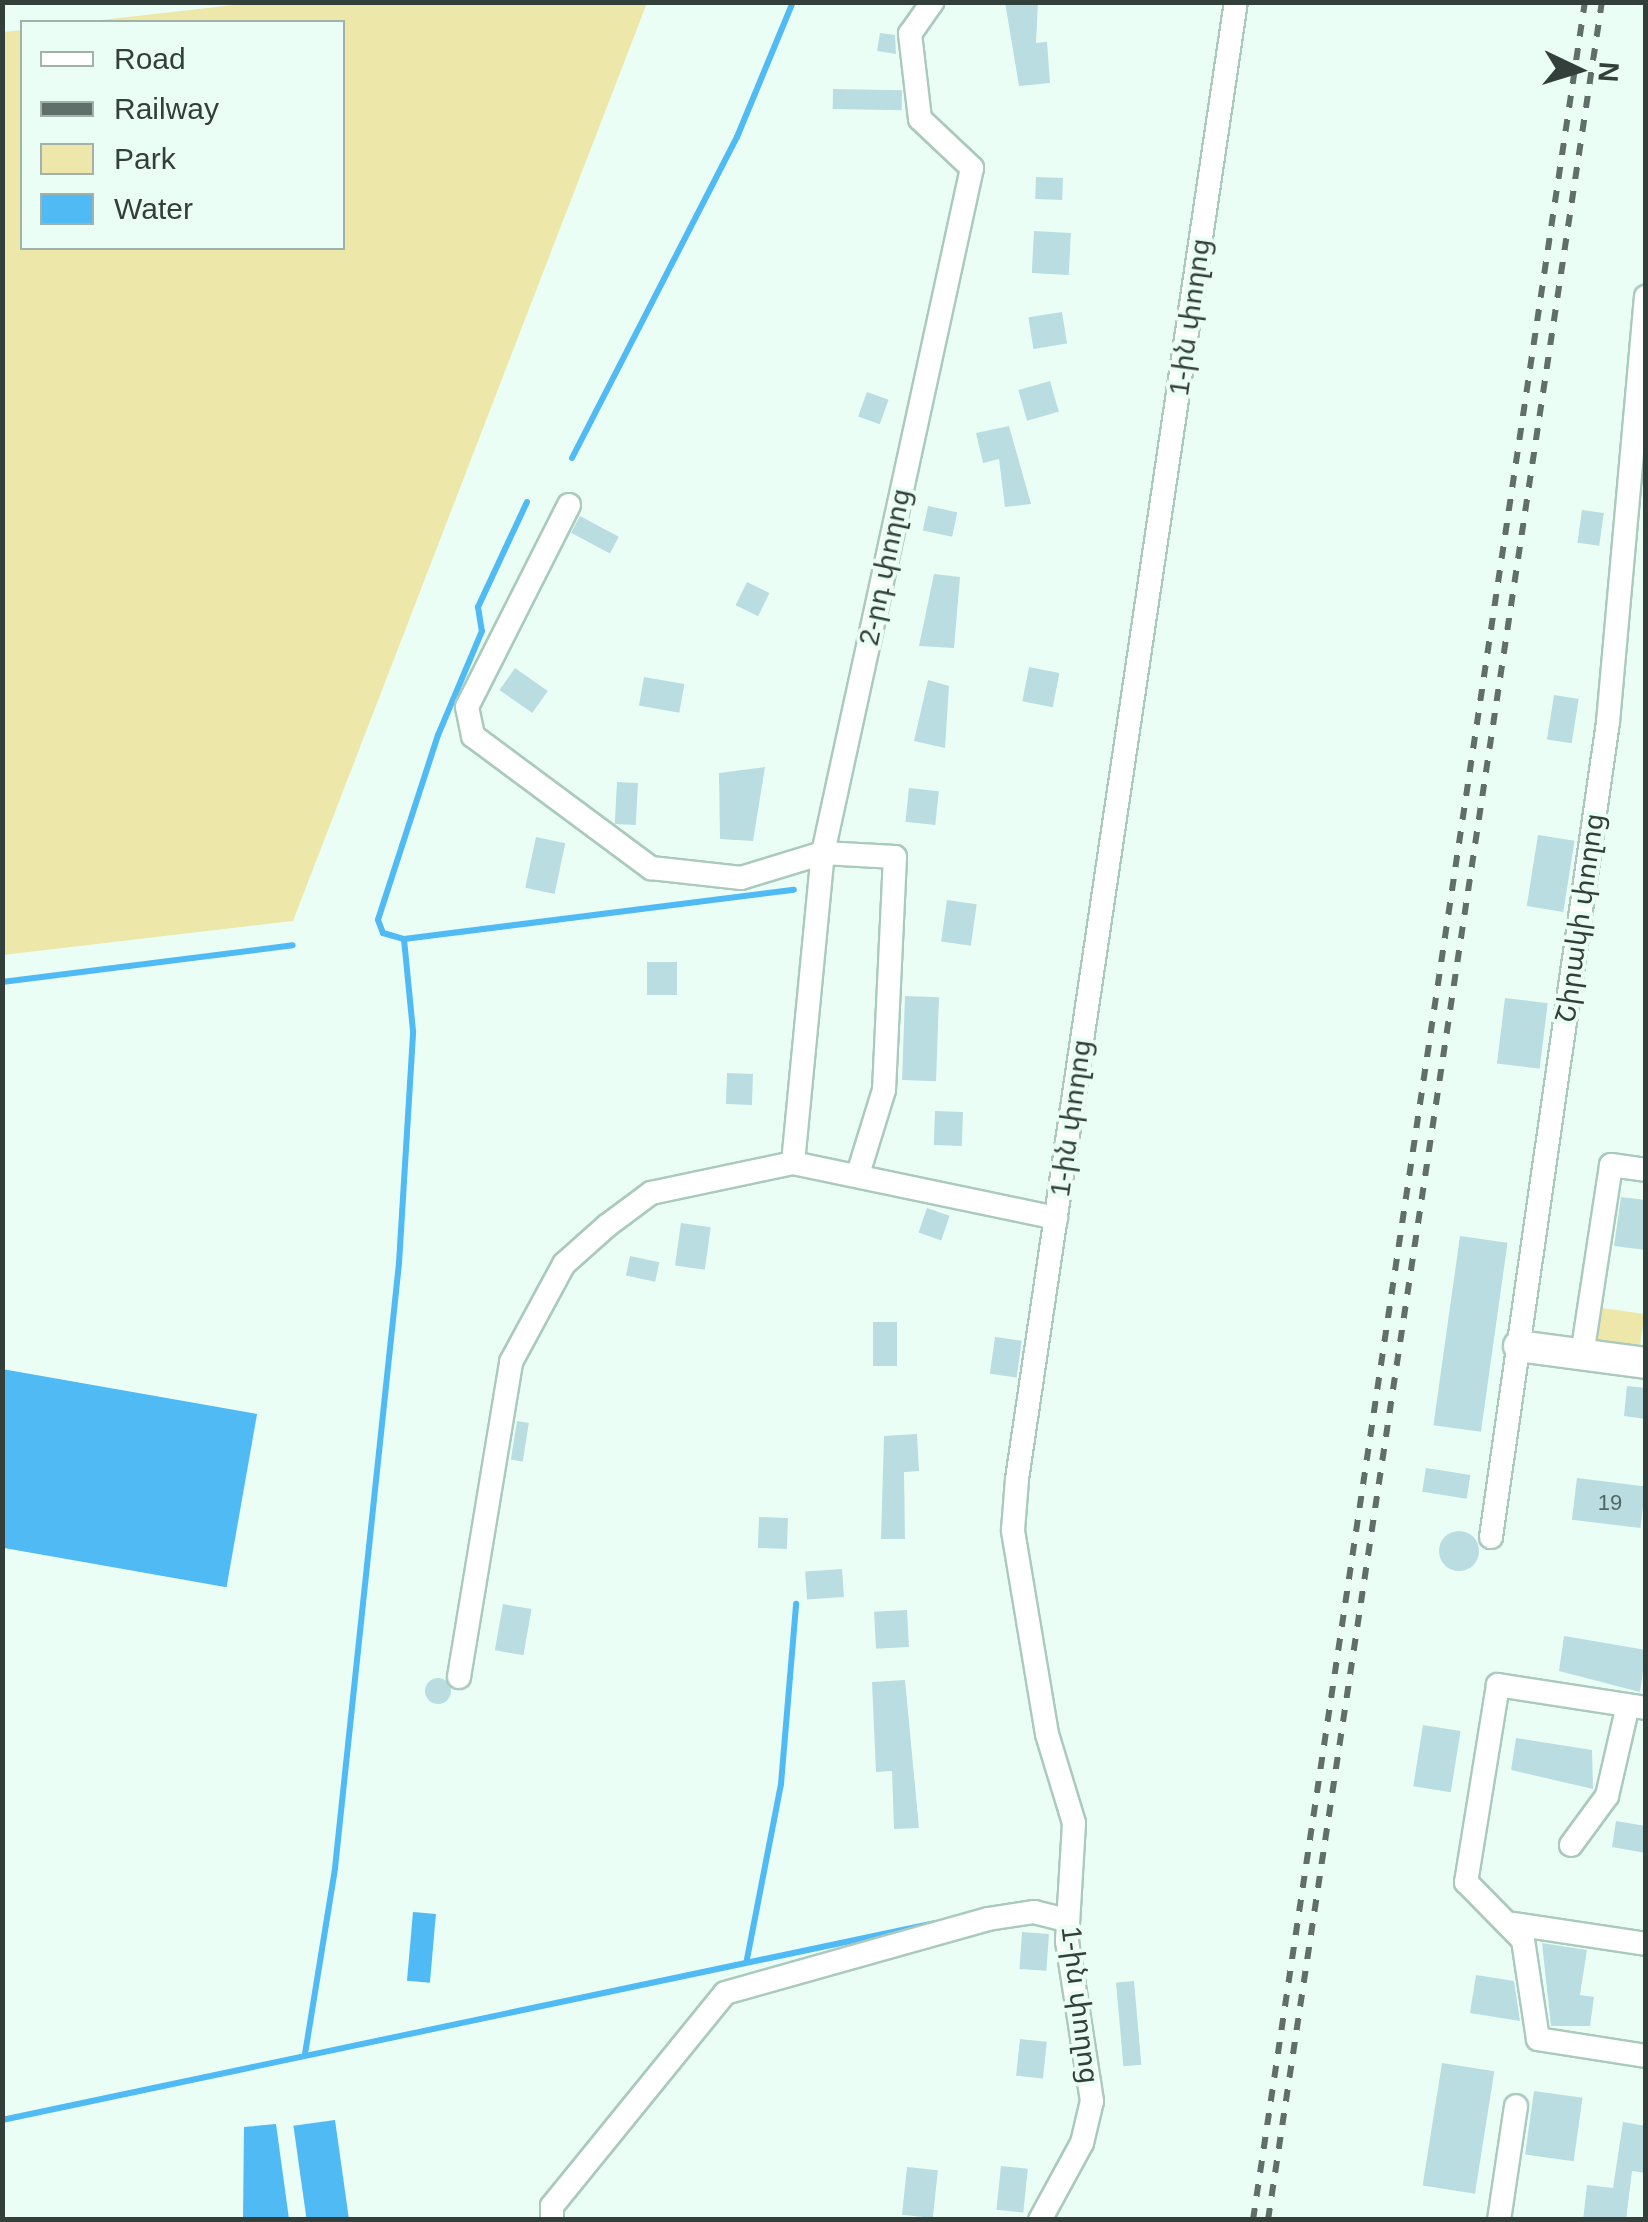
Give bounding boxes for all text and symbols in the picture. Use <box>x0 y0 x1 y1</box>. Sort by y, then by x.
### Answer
legend <box>20 20 345 250</box>
north arrow <box>1528 20 1628 120</box>
text: Road <box>114 42 186 75</box>
text: N <box>1592 61 1625 83</box>
text: Railway <box>114 92 219 125</box>
text: Park <box>114 142 176 175</box>
text: Water <box>114 192 193 225</box>
street label: 1-ին փողոց <box>1162 236 1218 398</box>
street label: 2-րդ փողոց <box>852 485 918 649</box>
street label: Շիրակի փողոց <box>1549 811 1611 1025</box>
street label: 1-ին փողոց <box>1043 1037 1099 1199</box>
house number: 19 <box>1598 1490 1622 1516</box>
street label: 1-ին փողոց <box>1054 1924 1106 2086</box>

